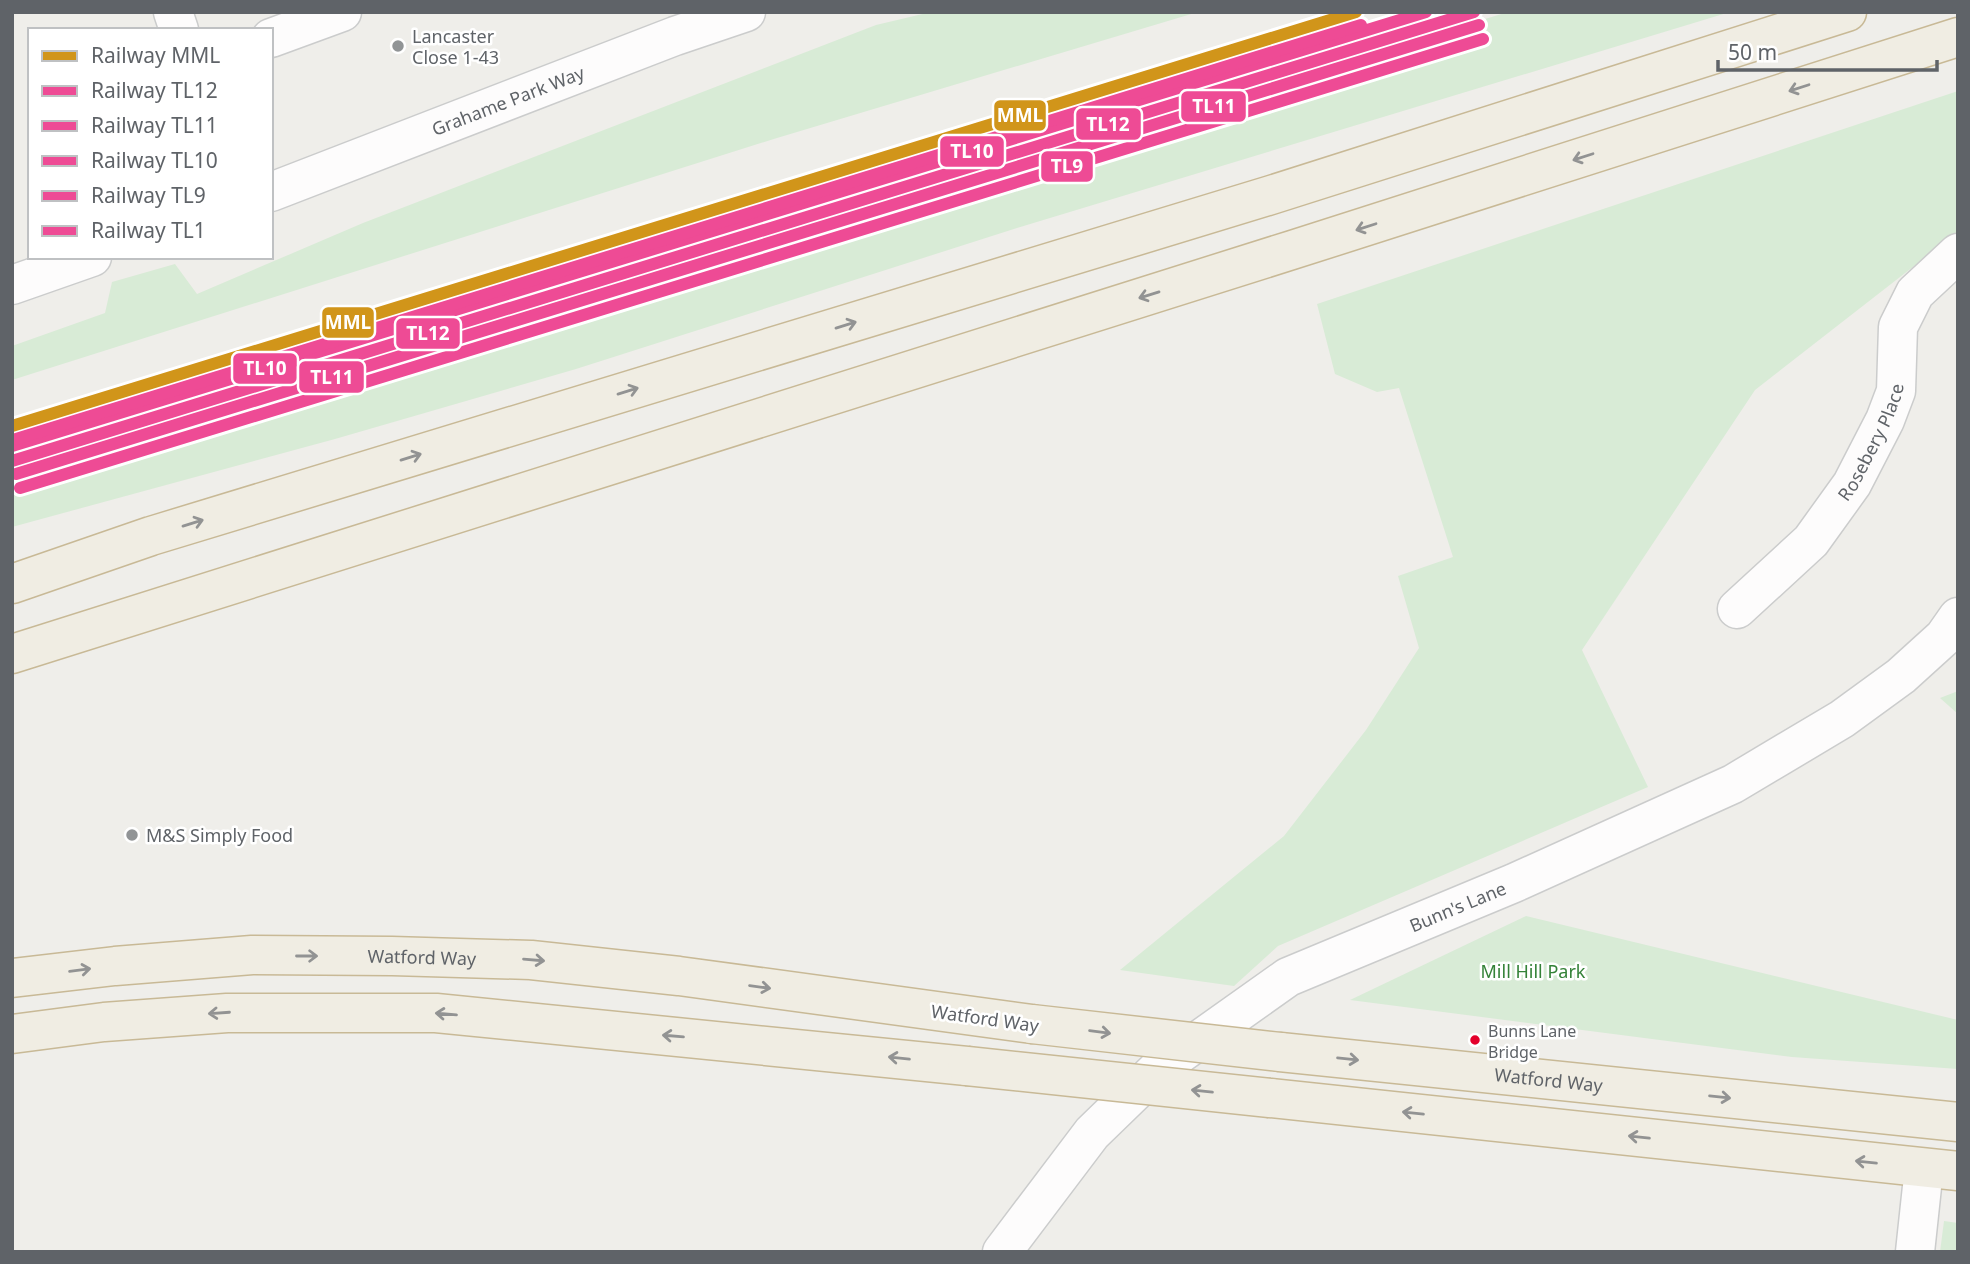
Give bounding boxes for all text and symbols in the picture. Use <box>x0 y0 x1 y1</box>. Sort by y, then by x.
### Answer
place label: Lancaster Close 1-43 <box>412 24 499 69</box>
legend <box>28 28 273 259</box>
scale bar <box>1718 28 1937 72</box>
marker: Lancaster Close 1-43 <box>390 38 406 54</box>
text: 50 m <box>1728 38 1777 66</box>
text: Railway MML <box>91 41 220 69</box>
street label: Grahame Park Way <box>428 60 588 141</box>
text: Railway TL12 <box>91 76 218 104</box>
one-way arrow <box>1789 82 1811 95</box>
line badge: TL11 <box>1180 90 1247 123</box>
text: TL11 <box>1192 93 1236 119</box>
line badge: MML <box>993 99 1047 132</box>
text: MML <box>997 102 1044 128</box>
line badge: TL12 <box>1075 107 1142 141</box>
text: Railway TL11 <box>91 111 218 139</box>
text: TL12 <box>1086 111 1130 137</box>
line badge: TL10 <box>939 135 1005 168</box>
text: TL10 <box>950 138 994 164</box>
text: Railway TL10 <box>91 146 218 174</box>
line badge: TL9 <box>1040 150 1094 183</box>
one-way arrow <box>1572 152 1594 164</box>
text: TL9 <box>1051 153 1083 179</box>
text: Railway TL9 <box>91 181 206 209</box>
text: Railway TL1 <box>91 216 206 244</box>
one-way arrow <box>1355 221 1377 234</box>
one-way arrow <box>1139 290 1161 303</box>
line badge: MML <box>321 306 375 339</box>
text: MML <box>325 309 372 335</box>
line badge: TL12 <box>395 317 461 350</box>
one-way arrow <box>835 317 857 330</box>
text: TL12 <box>406 320 450 346</box>
line badge: TL10 <box>232 352 298 385</box>
text: TL10 <box>243 355 287 381</box>
line badge: TL11 <box>298 360 365 394</box>
text: TL11 <box>310 364 354 390</box>
one-way arrow <box>617 383 639 396</box>
street label: Rosebery Place <box>1832 383 1908 505</box>
one-way arrow <box>399 450 421 463</box>
one-way arrow <box>182 516 204 529</box>
place label: M&S Simply Food <box>146 823 293 847</box>
marker: M&S Simply Food <box>124 827 140 843</box>
street label: Bunn's Lane <box>1406 876 1510 937</box>
street label: Watford Way <box>367 944 477 970</box>
one-way arrow <box>295 949 318 963</box>
one-way arrow <box>522 954 545 967</box>
park label: Mill Hill Park <box>1481 959 1586 983</box>
one-way arrow <box>68 964 91 977</box>
one-way arrow <box>748 981 771 994</box>
street label: Watford Way <box>930 999 1041 1038</box>
one-way arrow <box>208 1007 231 1020</box>
one-way arrow <box>436 1007 458 1020</box>
place label: Bunns Lane Bridge <box>1488 1020 1576 1063</box>
one-way arrow <box>1088 1026 1111 1039</box>
one-way arrow <box>662 1029 685 1042</box>
marker: Bunns Lane Bridge <box>1468 1033 1482 1047</box>
one-way arrow <box>888 1052 911 1065</box>
one-way arrow <box>1336 1052 1358 1065</box>
street label: Watford Way <box>1493 1062 1605 1097</box>
one-way arrow <box>1192 1084 1214 1097</box>
one-way arrow <box>1708 1091 1731 1104</box>
one-way arrow <box>1402 1107 1425 1120</box>
one-way arrow <box>1628 1131 1651 1144</box>
one-way arrow <box>1855 1155 1877 1168</box>

